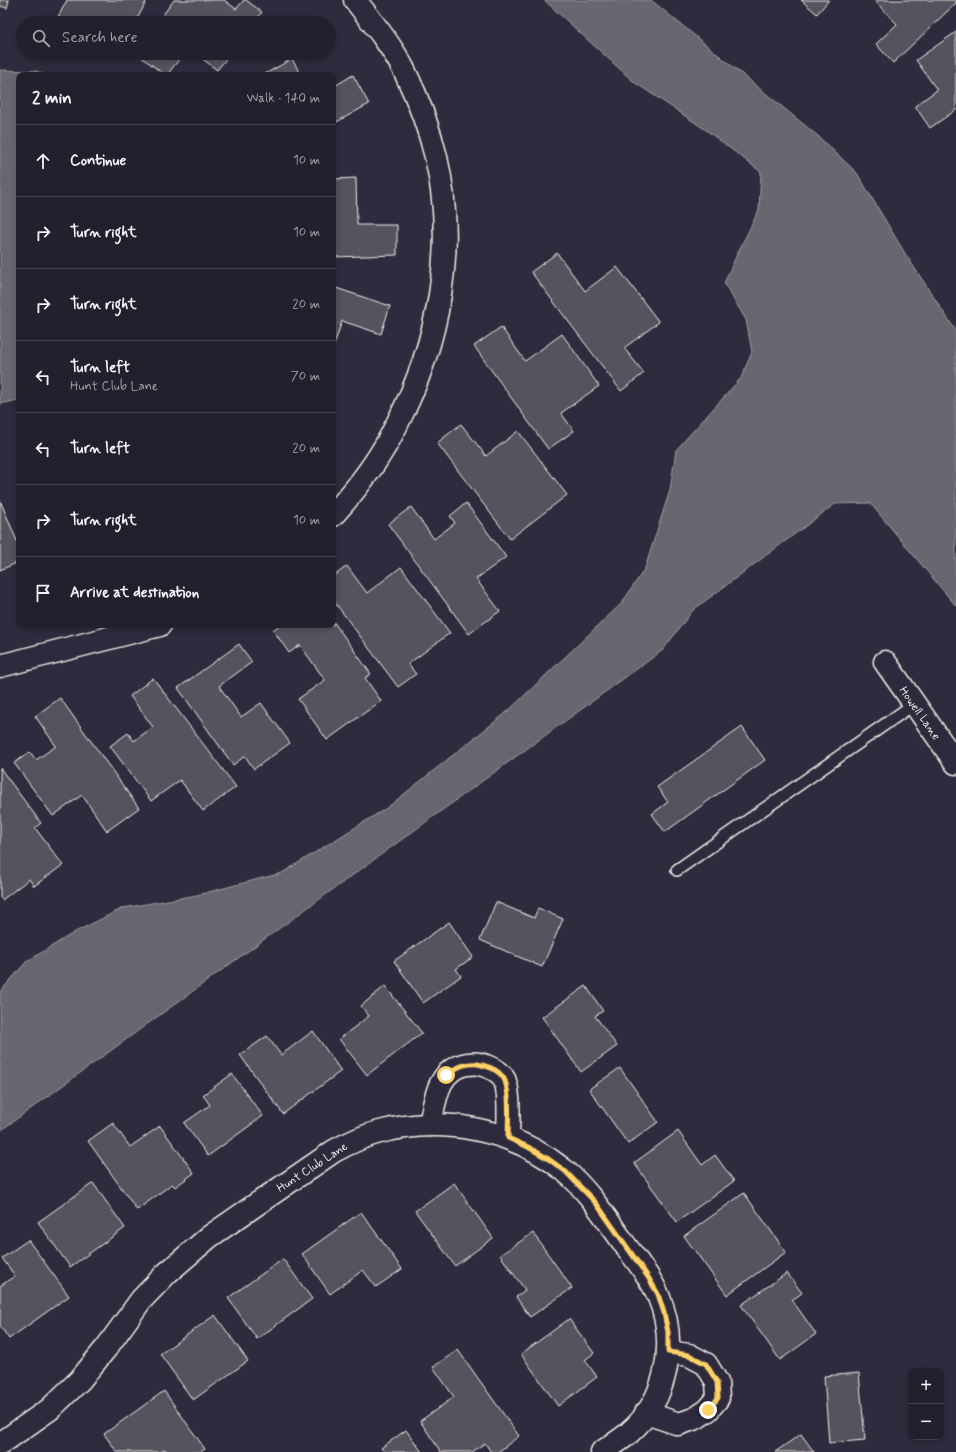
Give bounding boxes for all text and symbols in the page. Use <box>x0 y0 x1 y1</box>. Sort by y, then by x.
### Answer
search box <box>16 16 336 60</box>
icon: search <box>30 27 52 49</box>
text: Search here <box>62 28 138 48</box>
text: 2 min <box>32 87 72 109</box>
text: Walk · 140 m <box>247 90 320 107</box>
icon: ahead <box>32 150 54 172</box>
text: Continue <box>70 151 126 171</box>
text: 10 m <box>293 152 320 169</box>
icon: right <box>32 222 54 244</box>
text: Turn right <box>70 223 137 243</box>
text: 10 m <box>293 224 320 241</box>
icon: right <box>32 294 54 316</box>
text: Turn right <box>70 295 137 315</box>
text: 20 m <box>292 296 320 313</box>
text: Turn left <box>70 358 130 378</box>
icon: left <box>32 366 54 388</box>
text: 70 m <box>291 368 320 385</box>
text: Hunt Club Lane <box>70 378 158 395</box>
icon: left <box>32 438 54 460</box>
text: Turn left <box>70 439 130 459</box>
text: 20 m <box>292 440 320 457</box>
icon: right <box>32 510 54 532</box>
text: Turn right <box>70 511 137 531</box>
text: 10 m <box>293 512 320 529</box>
icon: arrive <box>32 582 54 604</box>
text: Arrive at destination <box>70 583 199 603</box>
street label: Howell Lane <box>895 684 944 744</box>
route start <box>437 1066 455 1084</box>
street label: Hunt Club Lane <box>274 1139 351 1197</box>
map controls <box>908 1368 944 1440</box>
button: + <box>908 1368 944 1404</box>
route end <box>699 1401 717 1419</box>
button: − <box>908 1404 944 1440</box>

